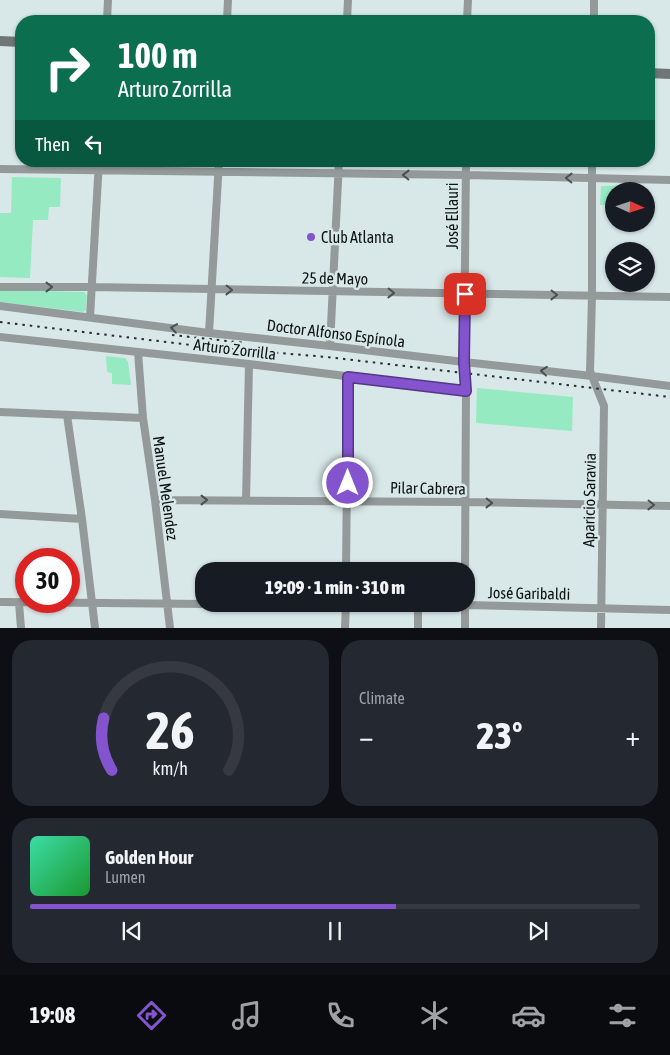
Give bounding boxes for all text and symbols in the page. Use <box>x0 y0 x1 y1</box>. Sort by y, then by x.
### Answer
icon: right <box>35 35 100 100</box>
text: 100 m <box>118 35 197 75</box>
text: Arturo Zorrilla <box>118 76 232 102</box>
icon: left <box>80 130 108 158</box>
text: Then <box>35 133 70 155</box>
one-way arrow <box>402 170 410 180</box>
one-way arrow <box>565 173 572 183</box>
north arrow <box>605 182 655 232</box>
map controls <box>605 182 655 292</box>
street label: José Ellauri <box>443 183 461 249</box>
place label: Club Atlanta <box>321 228 394 246</box>
marker: Club Atlanta <box>305 231 317 243</box>
button: layers <box>605 242 655 292</box>
street label: 25 de Mayo <box>302 268 368 289</box>
pin <box>444 273 486 315</box>
icon: arrive <box>451 280 479 308</box>
one-way arrow <box>45 282 53 292</box>
one-way arrow <box>225 285 233 295</box>
one-way arrow <box>388 288 395 298</box>
one-way arrow <box>550 290 558 300</box>
street label: Doctor Alfonso Espínola <box>266 316 406 351</box>
one-way arrow <box>170 323 178 334</box>
street label: Arturo Zorrilla <box>193 335 277 363</box>
one-way arrow <box>540 366 548 377</box>
street label: Manuel Melendez <box>150 435 182 541</box>
street label: Aparicio Saravia <box>579 453 600 547</box>
position arrow <box>321 456 373 508</box>
street label: Pilar Cabrera <box>390 478 466 498</box>
one-way arrow <box>200 495 208 505</box>
one-way arrow <box>485 497 493 508</box>
one-way arrow <box>648 500 655 510</box>
speed limit sign: 30 <box>15 548 80 613</box>
text: 19:09 · 1 min · 310 m <box>265 576 405 598</box>
street label: José Garibaldi <box>488 583 570 603</box>
text: Climate <box>359 689 405 707</box>
text: 26 <box>146 700 195 760</box>
text: 23° <box>476 714 523 757</box>
text: − <box>359 720 374 752</box>
text: + <box>625 720 640 752</box>
text: km/h <box>153 758 188 779</box>
text: Golden Hour <box>105 846 193 868</box>
text: Lumen <box>105 868 145 886</box>
icon: previous <box>118 917 146 945</box>
icon: pause <box>321 917 349 945</box>
icon: next <box>524 917 552 945</box>
icon: directions <box>134 998 169 1033</box>
icon: music <box>229 998 264 1033</box>
icon: phone <box>323 998 358 1033</box>
icon: climate <box>417 998 452 1033</box>
icon: car <box>511 998 546 1033</box>
icon: filters <box>605 998 640 1033</box>
text: 19:08 <box>30 1002 75 1028</box>

